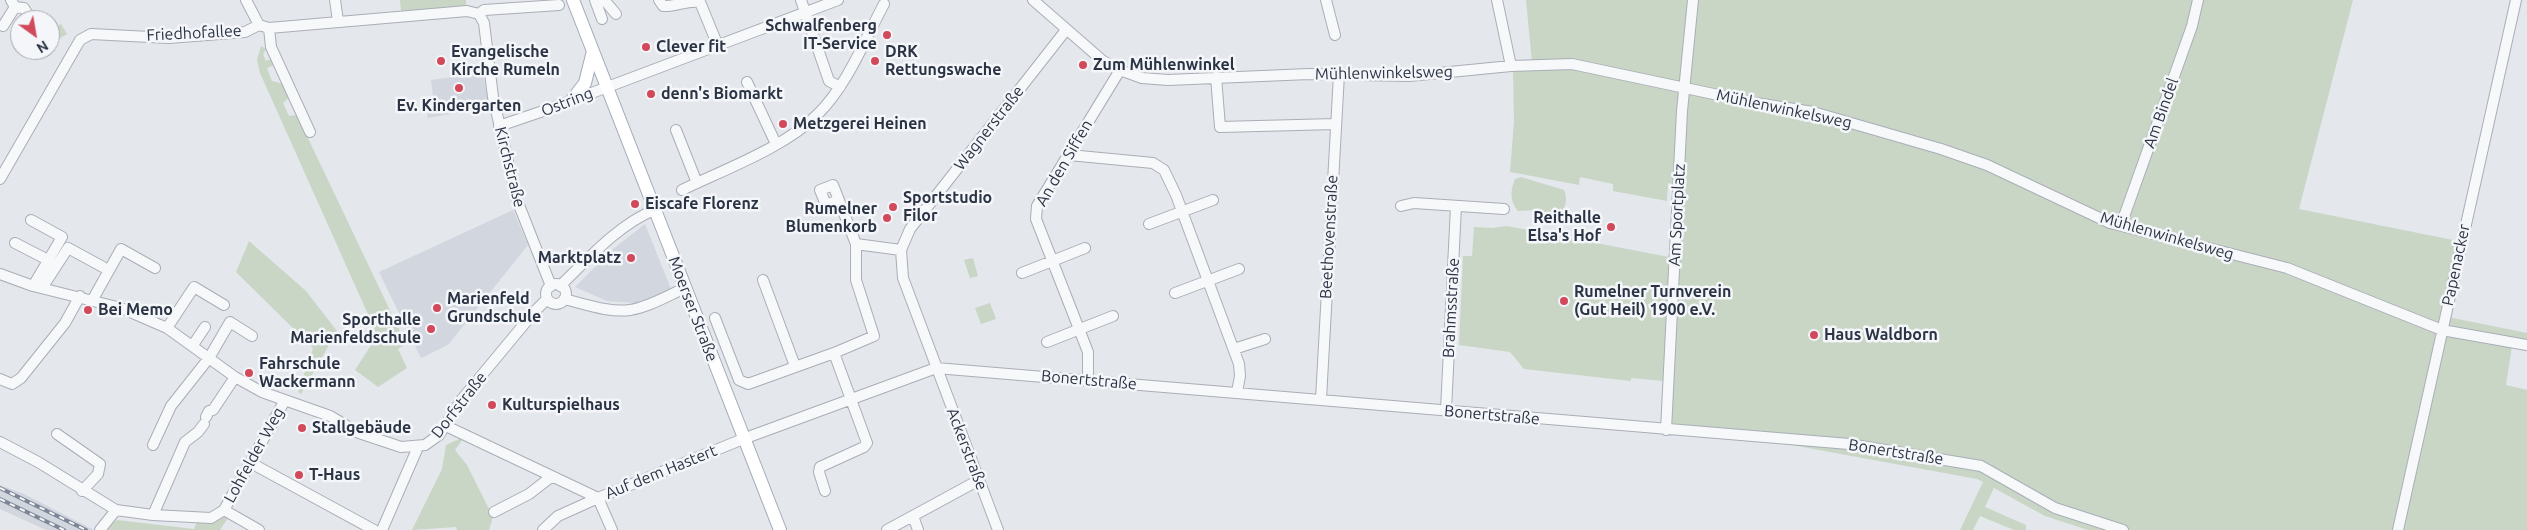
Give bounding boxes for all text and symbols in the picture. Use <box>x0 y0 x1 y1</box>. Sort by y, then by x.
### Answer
north arrow <box>10 10 60 60</box>
place label: Schwalfenberg IT-Service <box>765 16 877 54</box>
street label: Friedhofallee <box>146 21 242 45</box>
marker: Schwalfenberg IT-Service <box>881 29 893 41</box>
text: N <box>34 37 51 56</box>
place label: Clever fit <box>656 37 726 57</box>
marker: Clever fit <box>640 41 652 53</box>
place label: Evangelische Kirche Rumeln <box>451 42 560 80</box>
place label: DRK Rettungswache <box>885 42 1001 80</box>
marker: Evangelische Kirche Rumeln <box>435 55 447 67</box>
marker: DRK Rettungswache <box>869 55 881 67</box>
place label: Zum Mühlenwinkel <box>1093 55 1235 75</box>
marker: Zum Mühlenwinkel <box>1077 59 1089 71</box>
street label: Mühlenwinkelsweg <box>1315 62 1453 84</box>
street label: Am Bindel <box>2139 75 2183 151</box>
marker: Ev. Kindergarten <box>453 82 465 94</box>
street label: Wagnerstraße <box>950 82 1028 174</box>
street label: Ostring <box>538 83 596 121</box>
place label: denn's Biomarkt <box>661 84 783 104</box>
street label: Mühlenwinkelsweg <box>1715 85 1853 133</box>
marker: denn's Biomarkt <box>645 88 657 100</box>
place label: Ev. Kindergarten <box>397 96 521 116</box>
place label: Metzgerei Heinen <box>793 114 927 134</box>
street label: An den Siffen <box>1032 116 1096 210</box>
marker: Metzgerei Heinen <box>777 118 789 130</box>
street label: Kirchstraße <box>491 125 529 209</box>
street label: Am Sportplatz <box>1665 163 1689 267</box>
street label: Beethovenstraße <box>1316 174 1342 300</box>
place label: Sportstudio Filor <box>903 188 992 226</box>
place label: Eiscafe Florenz <box>645 194 759 214</box>
marker: Eiscafe Florenz <box>629 198 641 210</box>
place label: Rumelner Blumenkorb <box>786 199 877 237</box>
marker: Sportstudio Filor <box>887 201 899 213</box>
place label: Reithalle Elsa's Hof <box>1528 208 1601 246</box>
street label: Mühlenwinkelsweg <box>2098 208 2236 264</box>
marker: Rumelner Blumenkorb <box>881 212 893 224</box>
marker: Reithalle Elsa's Hof <box>1605 221 1617 233</box>
street label: Papenacker <box>2438 222 2474 308</box>
place label: Marktplatz <box>538 248 621 268</box>
marker: Marktplatz <box>625 252 637 264</box>
street label: Moerser Straße <box>664 254 722 364</box>
street label: Brahmsstraße <box>1439 257 1463 359</box>
place label: Rumelner Turnverein (Gut Heil) 1900 e.V. <box>1574 282 1731 320</box>
place label: Marienfeld Grundschule <box>447 289 541 327</box>
marker: Rumelner Turnverein (Gut Heil) 1900 e.V. <box>1558 295 1570 307</box>
place label: Bei Memo <box>98 300 173 320</box>
marker: Marienfeld Grundschule <box>431 302 443 314</box>
marker: Bei Memo <box>82 304 94 316</box>
place label: Sporthalle Marienfeldschule <box>290 310 421 348</box>
marker: Sporthalle Marienfeldschule <box>425 323 437 335</box>
place label: Haus Waldborn <box>1824 325 1938 345</box>
marker: Haus Waldborn <box>1808 329 1820 341</box>
place label: Fahrschule Wackermann <box>259 354 356 392</box>
street label: Bonertstraße <box>1040 366 1138 394</box>
marker: Fahrschule Wackermann <box>243 367 255 379</box>
street label: Dorfstraße <box>427 368 491 442</box>
place label: Kulturspielhaus <box>502 395 620 415</box>
marker: Kulturspielhaus <box>486 399 498 411</box>
street label: Bonertstraße <box>1443 401 1541 429</box>
street label: Lohfelder Weg <box>220 404 288 506</box>
street label: Ackerstraße <box>943 405 991 493</box>
place label: Stallgebäude <box>312 418 411 438</box>
marker: Stallgebäude <box>296 422 308 434</box>
street label: Bonertstraße <box>1847 435 1945 469</box>
street label: Auf dem Hastert <box>602 441 720 503</box>
place label: T-Haus <box>309 465 360 485</box>
marker: T-Haus <box>293 469 305 481</box>

